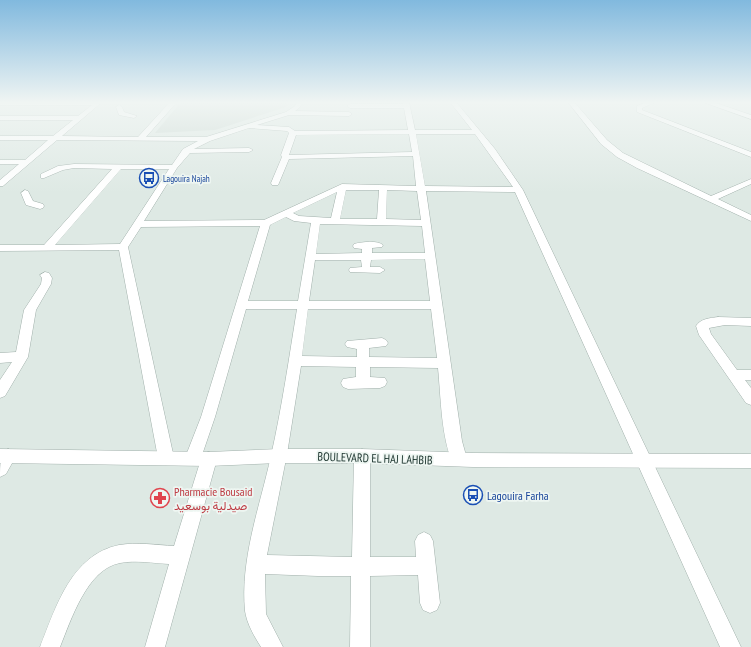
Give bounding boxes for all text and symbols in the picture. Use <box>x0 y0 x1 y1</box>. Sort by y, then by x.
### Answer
bus stop icon: Lagouira Najah <box>138 167 160 189</box>
place label: Lagouira Najah <box>163 173 210 185</box>
street label: BOULEVARD EL HAJ LAHBIB <box>317 448 433 468</box>
place label: Pharmacie Bousaid صيدلية بوسعيد <box>174 484 252 514</box>
bus stop icon: Lagouira Farha <box>462 484 484 506</box>
pharmacy icon: Pharmacie Bousaid صيدلية بوسعيد <box>149 487 171 509</box>
place label: Lagouira Farha <box>487 488 549 503</box>

